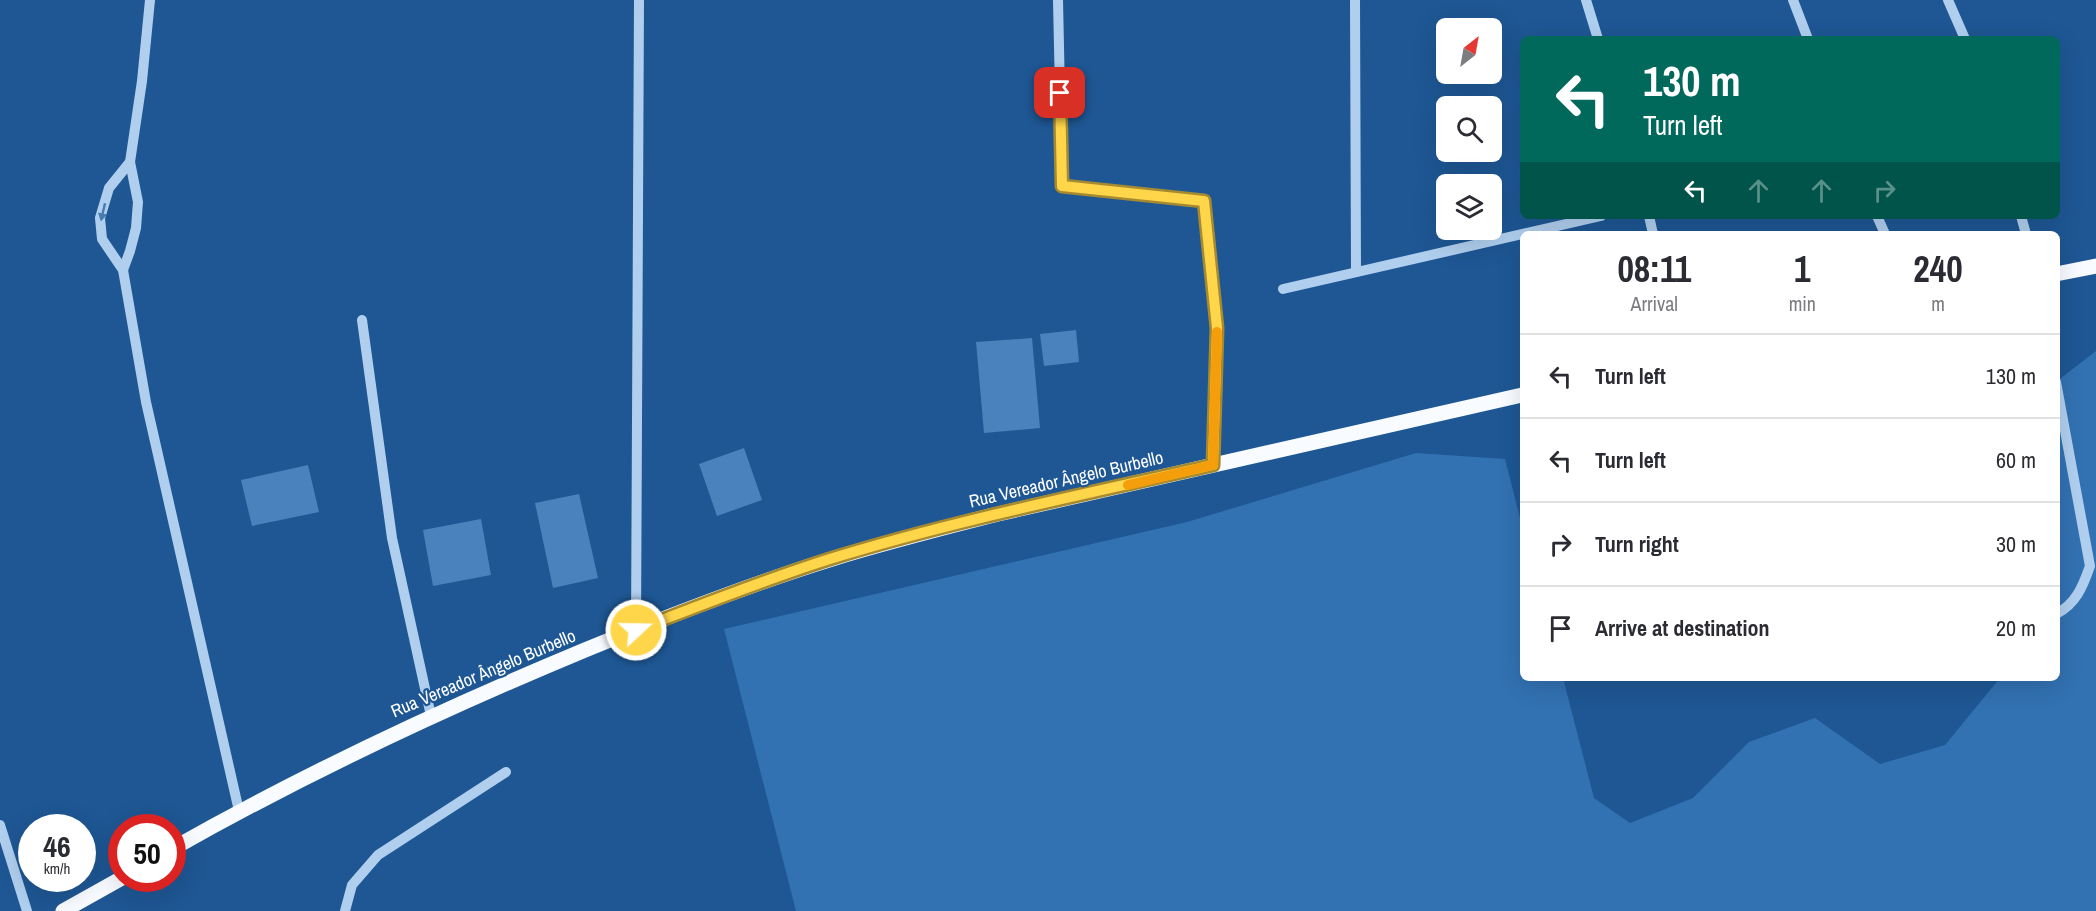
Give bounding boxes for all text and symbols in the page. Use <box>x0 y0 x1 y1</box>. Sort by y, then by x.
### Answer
north arrow <box>1436 18 1502 84</box>
map controls <box>1436 18 1502 240</box>
text: 130 m <box>1643 53 1741 109</box>
icon: left <box>1544 60 1622 138</box>
pin <box>1034 67 1085 118</box>
icon: arrive <box>1043 76 1076 109</box>
button: search <box>1436 96 1502 162</box>
text: Turn left <box>1643 107 1722 143</box>
button: layers <box>1436 174 1502 240</box>
icon: left <box>1679 174 1712 207</box>
icon: ahead <box>1742 174 1775 207</box>
icon: ahead <box>1805 174 1838 207</box>
icon: right <box>1868 174 1901 207</box>
one-way arrow <box>97 203 107 221</box>
text: 08:11 <box>1617 245 1691 293</box>
text: 1 <box>1794 245 1811 293</box>
text: 240 <box>1913 245 1963 293</box>
text: Arrival <box>1631 290 1678 317</box>
text: min <box>1789 290 1816 317</box>
text: m <box>1931 290 1945 317</box>
icon: left <box>1544 360 1577 393</box>
text: Turn left <box>1595 361 1666 391</box>
text: 130 m <box>1986 361 2036 391</box>
street label: Rua Vereador Ângelo Burbello <box>966 444 1166 514</box>
icon: left <box>1544 444 1577 477</box>
text: Turn left <box>1595 445 1666 475</box>
text: 60 m <box>1996 445 2036 475</box>
icon: right <box>1544 528 1577 561</box>
text: Turn right <box>1595 529 1679 559</box>
text: 30 m <box>1996 529 2036 559</box>
position arrow <box>604 598 668 662</box>
icon: arrive <box>1544 612 1577 645</box>
text: Arrive at destination <box>1595 613 1769 643</box>
text: 20 m <box>1996 613 2036 643</box>
street label: Rua Vereador Ângelo Burbello <box>387 623 579 723</box>
speed limit sign: 50 <box>108 814 186 892</box>
text: 46 <box>43 826 71 866</box>
text: km/h <box>44 858 70 879</box>

